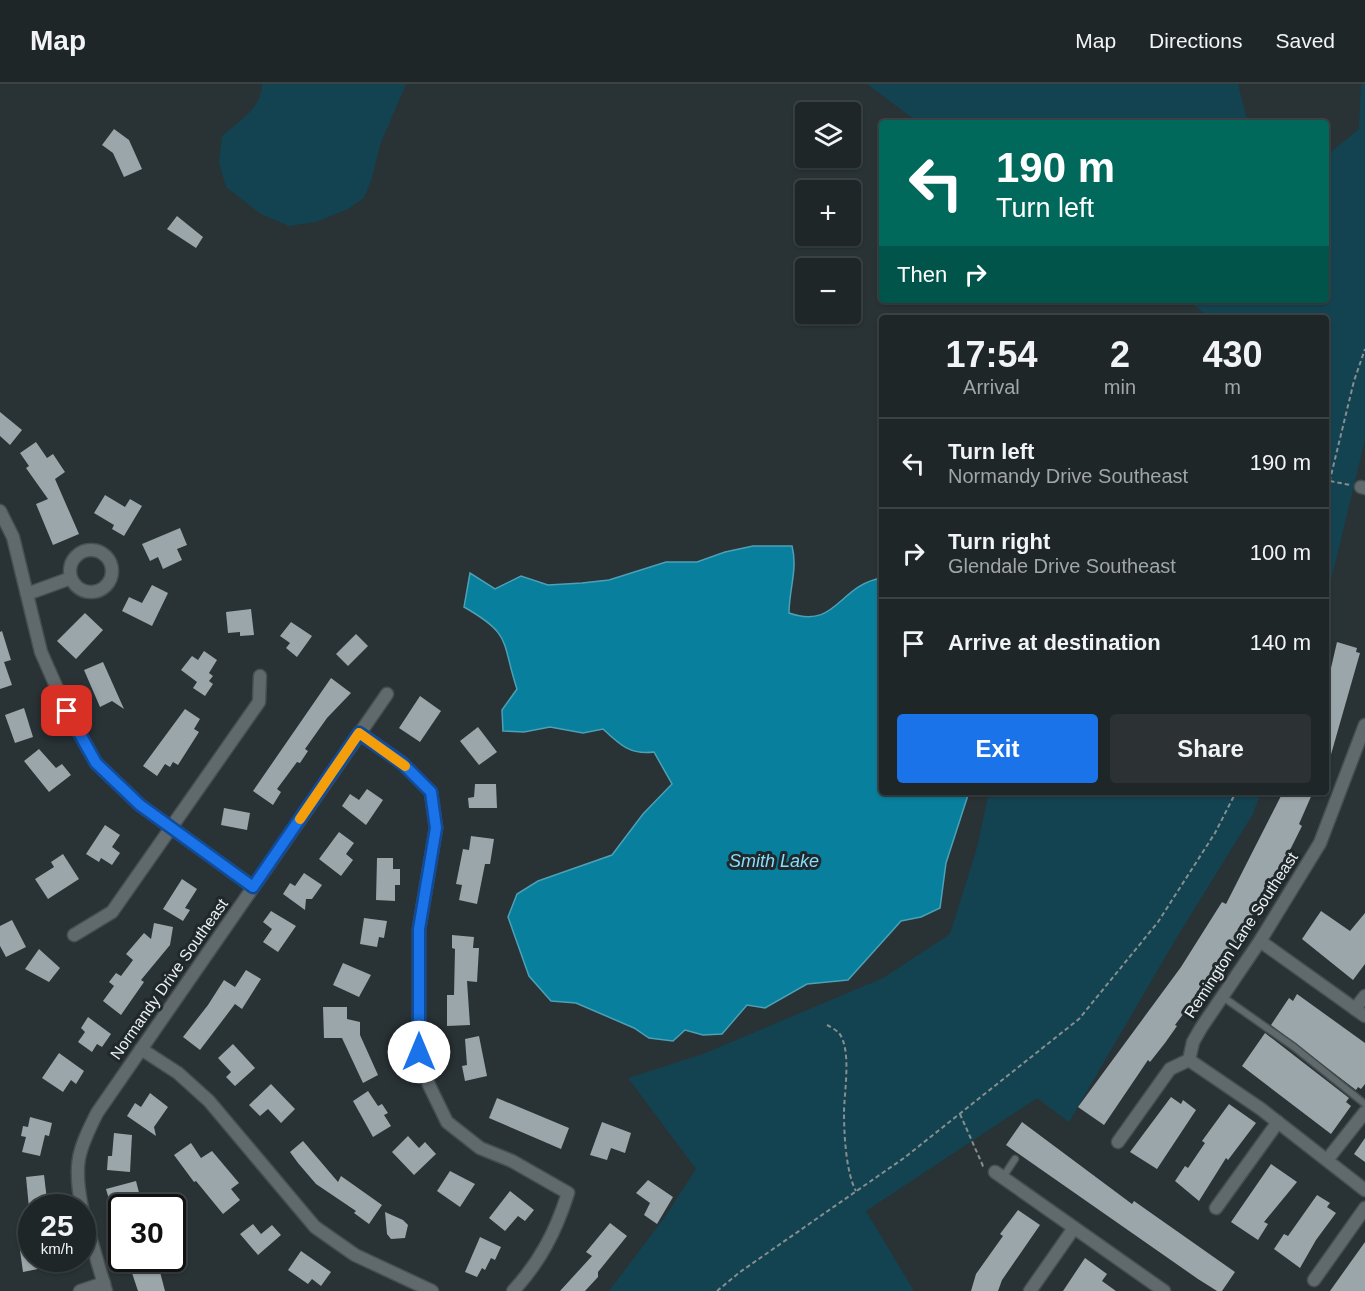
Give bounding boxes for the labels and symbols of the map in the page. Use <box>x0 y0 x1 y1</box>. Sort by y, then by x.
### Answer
pin <box>41 685 92 736</box>
street label: Remington Lane Southeast <box>1181 849 1301 1021</box>
water label: Smith Lake <box>729 851 819 871</box>
street label: Normandy Drive Southeast <box>107 895 231 1063</box>
position arrow <box>387 1020 451 1084</box>
speed limit sign: 30 <box>108 1194 186 1272</box>

